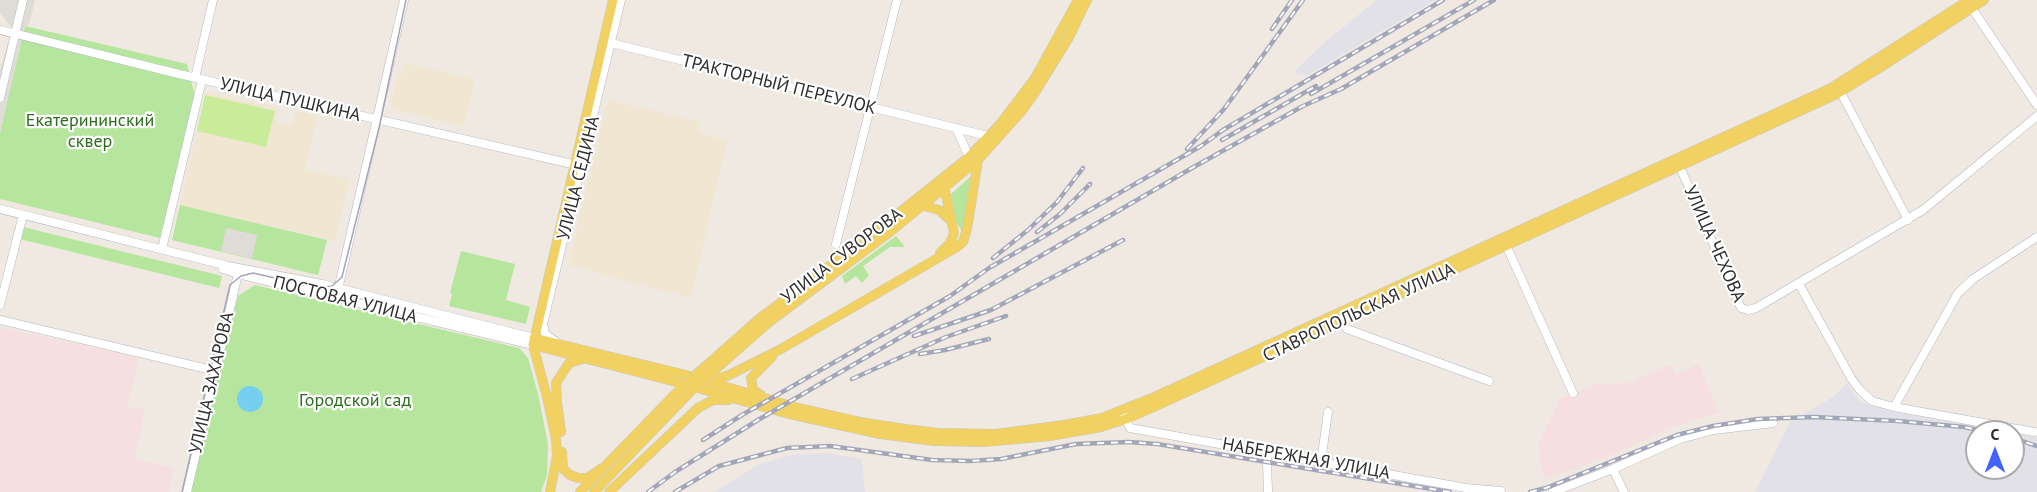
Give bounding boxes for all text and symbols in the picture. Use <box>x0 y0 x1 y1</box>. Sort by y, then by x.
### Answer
street label: ТРАКТОРНЫЙ ПЕРЕУЛОК <box>679 50 879 120</box>
street label: УЛИЦА ПУШКИНА <box>217 73 363 127</box>
park label: Екатерининский сквер <box>26 110 154 152</box>
street label: УЛИЦА СЕДИНА <box>553 114 605 242</box>
street label: УЛИЦА ЧЕХОВА <box>1679 182 1749 306</box>
street label: УЛИЦА СУВОРОВА <box>777 203 907 309</box>
street label: СТАВРОПОЛЬСКАЯ УЛИЦА <box>1259 259 1459 367</box>
street label: ПОСТОВАЯ УЛИЦА <box>271 272 419 328</box>
street label: УЛИЦА ЗАХАРОВА <box>185 310 239 456</box>
park label: Городской сад <box>299 390 411 412</box>
north arrow <box>1965 420 2025 480</box>
text: С <box>1991 424 1999 444</box>
street label: НАБЕРЕЖНАЯ УЛИЦА <box>1220 434 1392 484</box>

